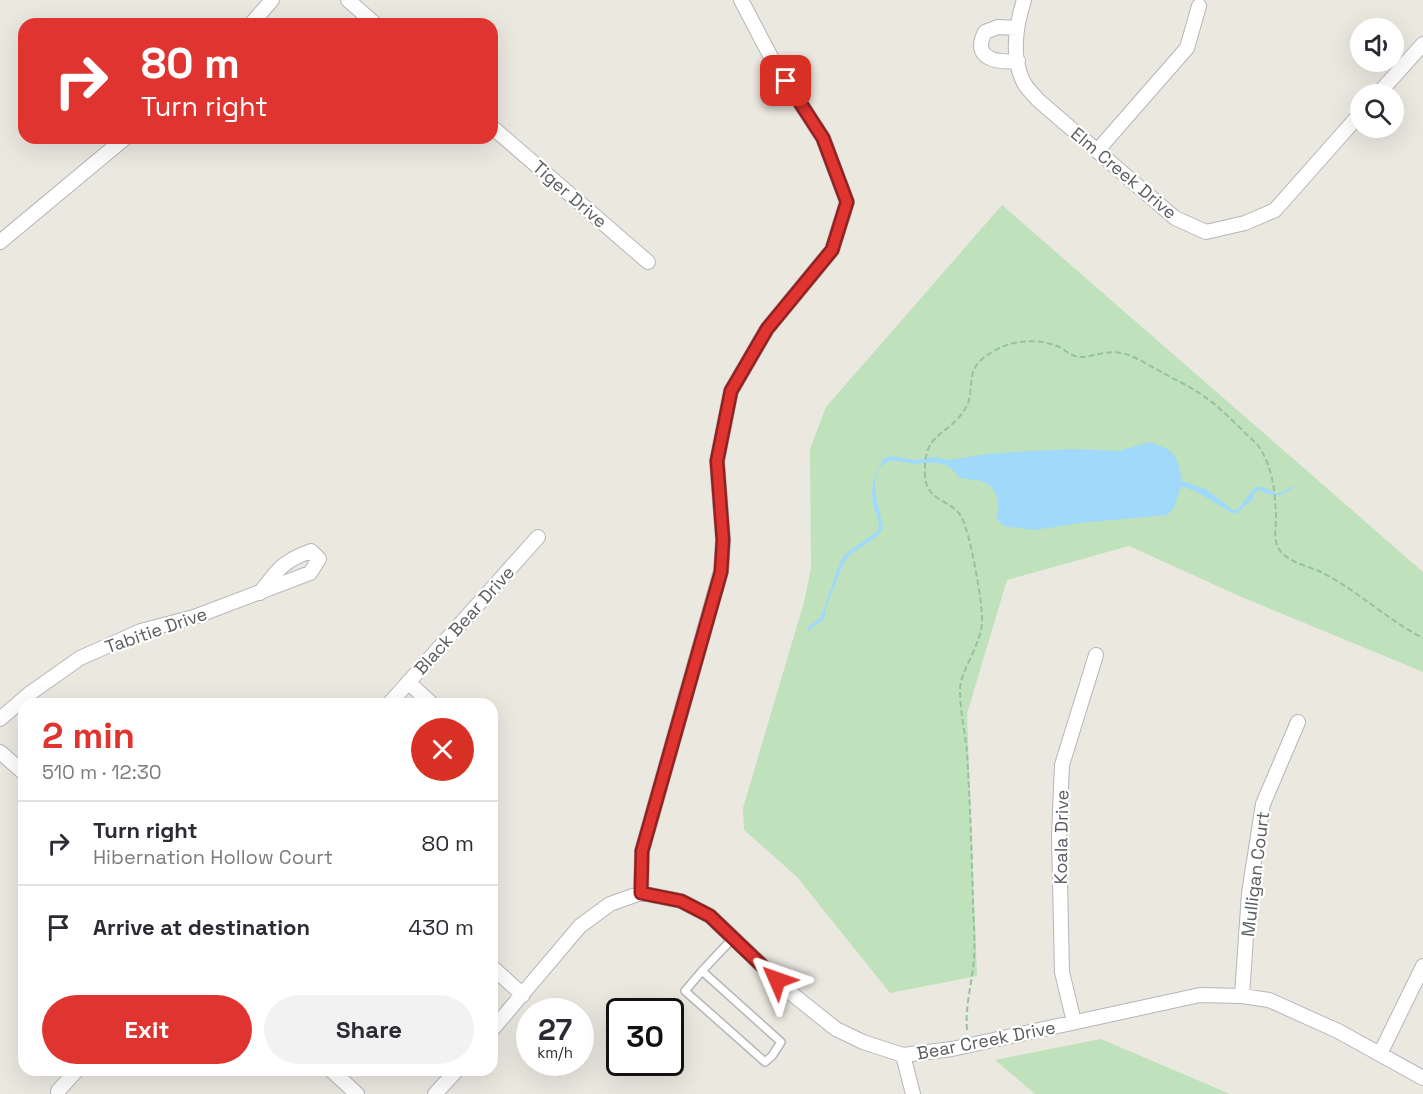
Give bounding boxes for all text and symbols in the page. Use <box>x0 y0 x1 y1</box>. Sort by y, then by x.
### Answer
map controls <box>1350 18 1404 138</box>
button: sound <box>1350 18 1404 72</box>
text: 80 m <box>141 37 240 90</box>
icon: right <box>42 42 120 120</box>
pin <box>760 55 811 106</box>
icon: arrive <box>769 64 802 97</box>
button: search <box>1350 84 1404 138</box>
text: Turn right <box>141 89 268 124</box>
street label: Elm Creek Drive <box>1066 122 1182 224</box>
street label: Tiger Drive <box>528 155 612 233</box>
street label: Black Bear Drive <box>409 561 519 679</box>
street label: Tabitie Drive <box>102 602 210 658</box>
text: 2 min <box>42 713 135 759</box>
button: close <box>411 718 474 781</box>
text: 510 m · 12:30 <box>42 759 162 785</box>
street label: Koala Drive <box>1049 790 1073 884</box>
street label: Mulligan Court <box>1236 810 1274 938</box>
text: Turn right <box>93 816 198 844</box>
icon: right <box>42 827 75 860</box>
text: 80 m <box>422 829 474 857</box>
text: Hibernation Hollow Court <box>93 844 333 870</box>
icon: arrive <box>42 911 75 944</box>
text: Arrive at destination <box>93 913 310 941</box>
text: 430 m <box>408 913 474 941</box>
position arrow <box>745 948 809 1012</box>
button: Exit <box>42 995 252 1064</box>
button: Share <box>264 995 474 1064</box>
speed limit sign: 30 <box>606 998 684 1076</box>
text: 27 <box>538 1010 572 1049</box>
street label: Bear Creek Drive <box>915 1015 1057 1065</box>
text: km/h <box>537 1043 573 1062</box>

